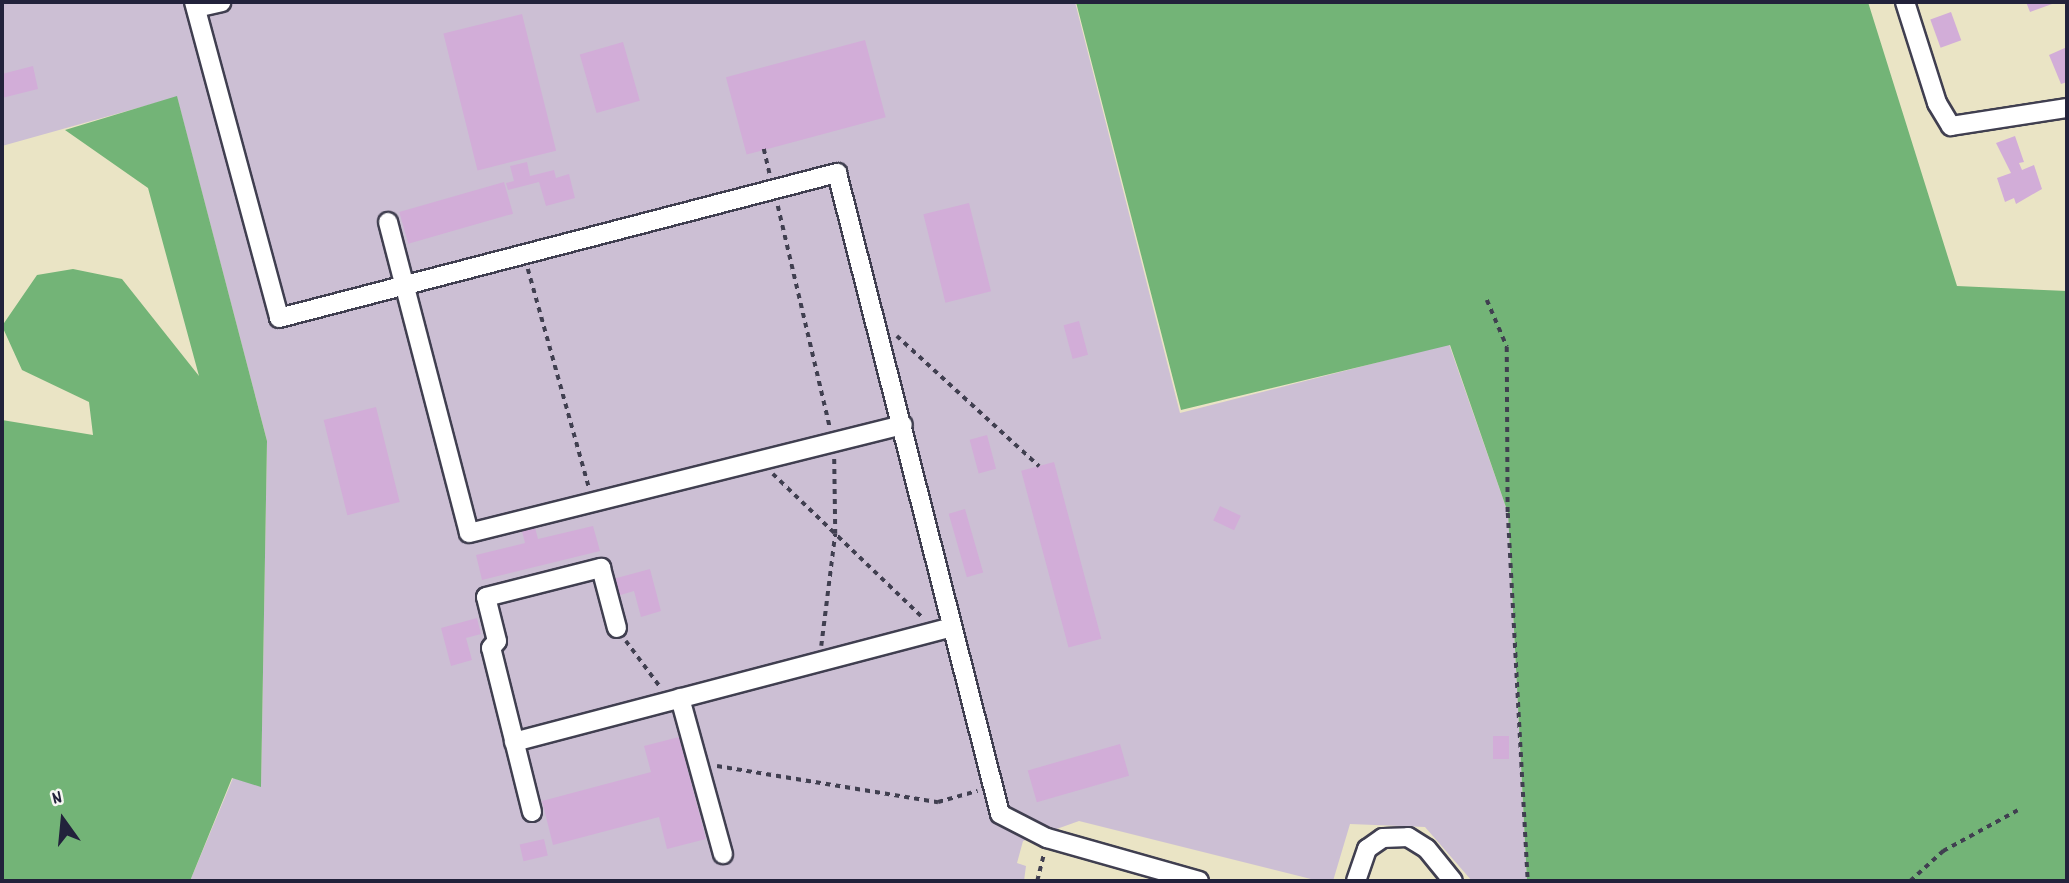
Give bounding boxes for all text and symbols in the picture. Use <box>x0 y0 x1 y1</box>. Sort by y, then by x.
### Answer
north arrow <box>28 785 98 855</box>
text: N <box>49 785 65 813</box>

